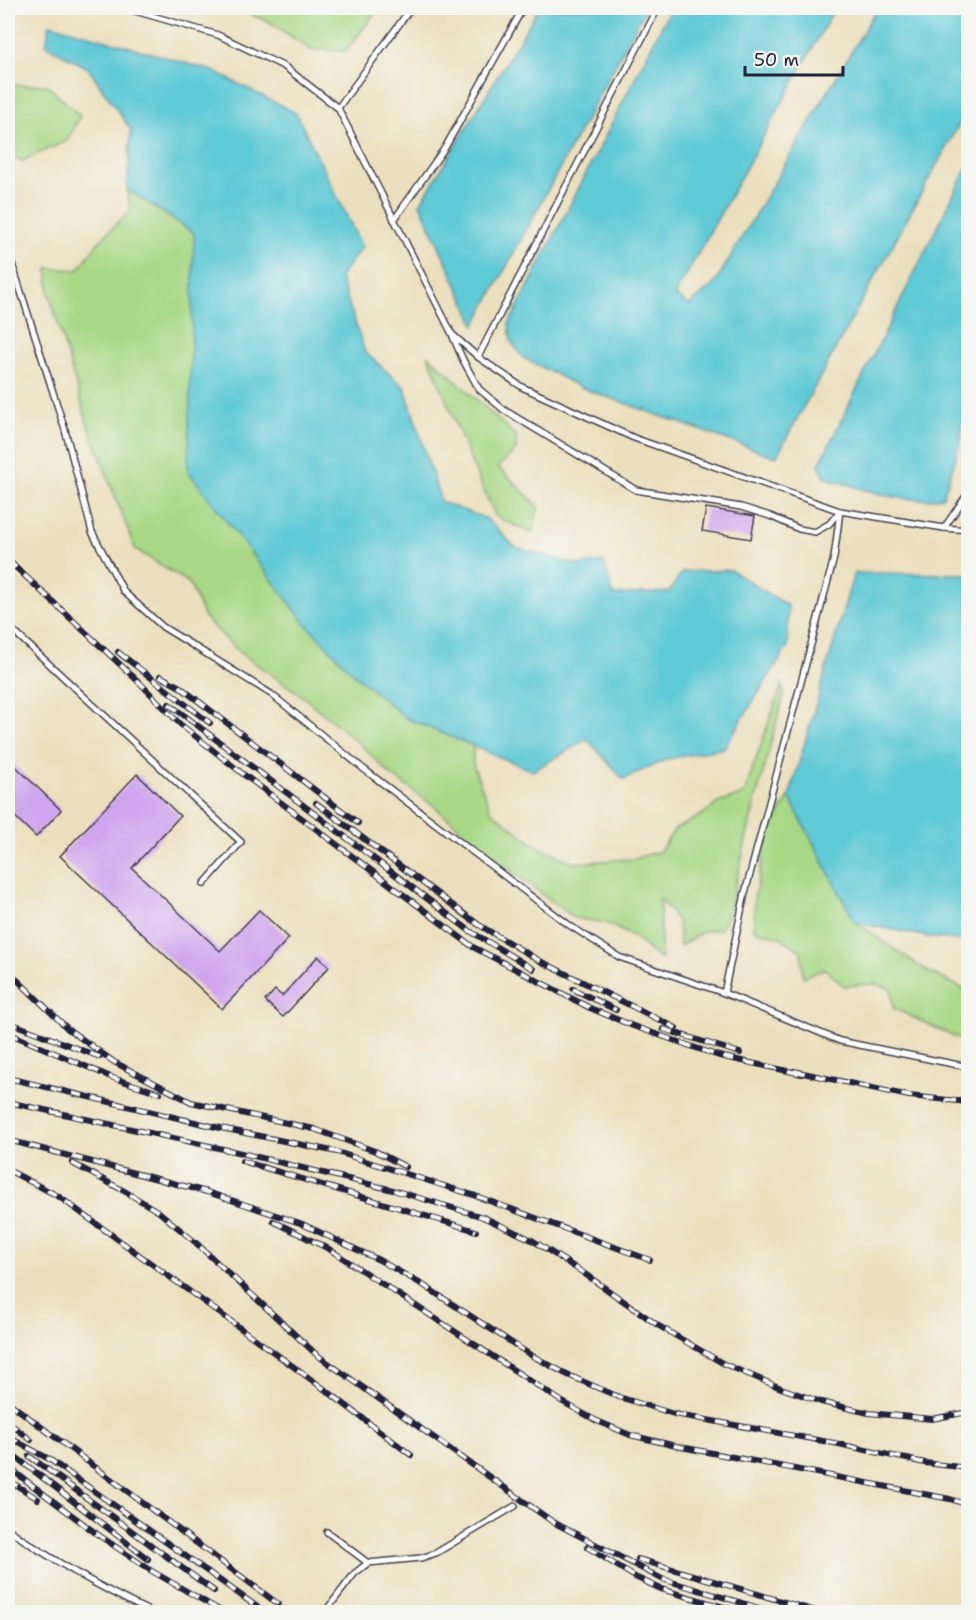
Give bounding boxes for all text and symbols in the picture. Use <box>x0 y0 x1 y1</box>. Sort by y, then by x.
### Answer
scale bar <box>745 39 842 77</box>
text: 50 m <box>754 48 799 72</box>

